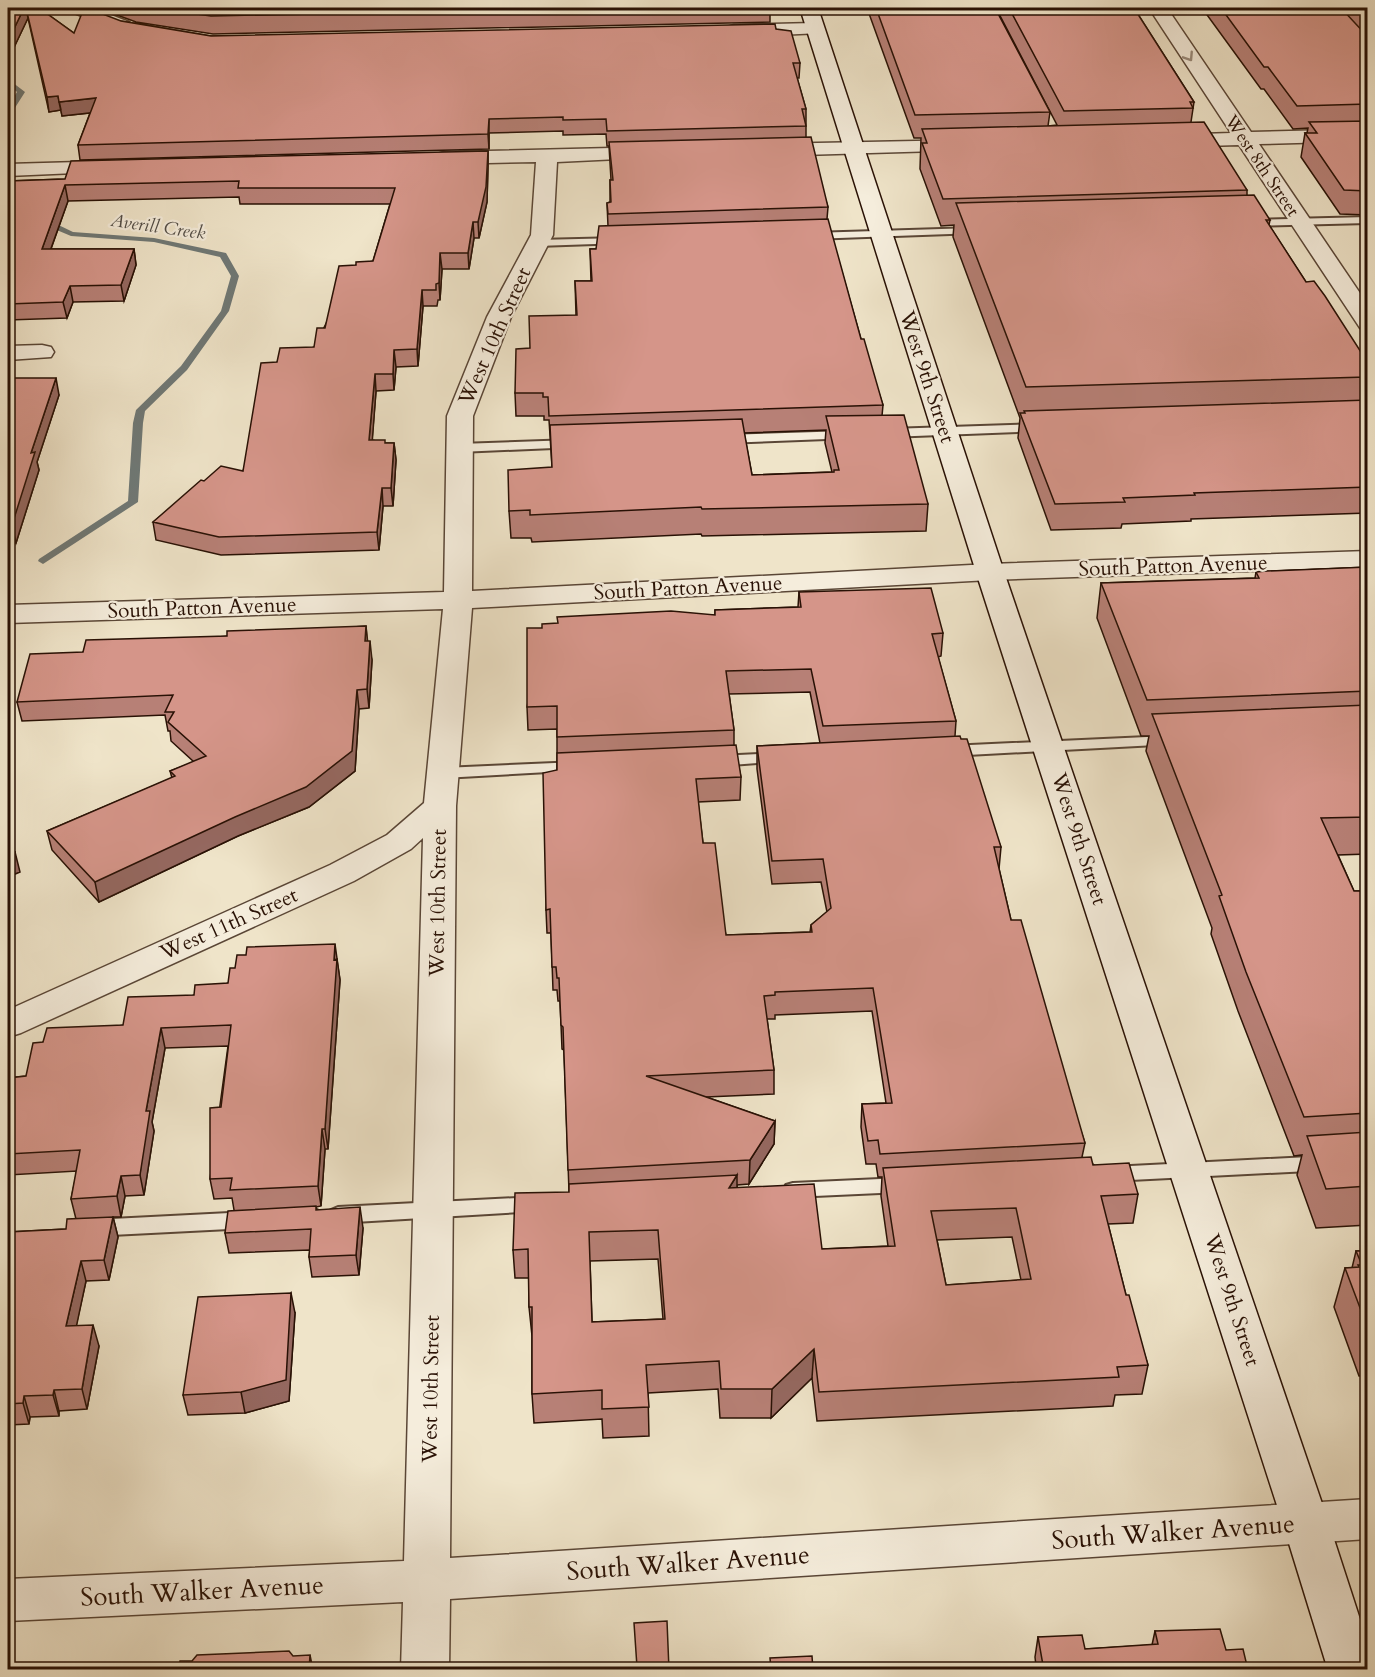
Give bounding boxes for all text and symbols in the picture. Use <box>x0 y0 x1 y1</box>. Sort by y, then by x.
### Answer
one-way arrow <box>1182 50 1193 61</box>
street label: West 8th Street <box>1218 109 1305 222</box>
water label: Averill Creek <box>108 208 207 246</box>
street label: West 10th Street <box>451 262 538 410</box>
street label: West 9th Street <box>892 306 962 447</box>
street label: South Patton Avenue <box>1078 548 1268 584</box>
street label: South Patton Avenue <box>593 569 783 607</box>
street label: South Patton Avenue <box>107 590 297 626</box>
street label: West 9th Street <box>1044 768 1114 909</box>
street label: West 10th Street <box>422 828 454 978</box>
street label: West 11th Street <box>155 881 303 968</box>
street label: West 9th Street <box>1197 1229 1267 1370</box>
street label: West 10th Street <box>415 1314 447 1464</box>
street label: South Walker Avenue <box>1050 1506 1296 1558</box>
street label: South Walker Avenue <box>565 1537 811 1589</box>
street label: South Walker Avenue <box>79 1567 325 1615</box>

